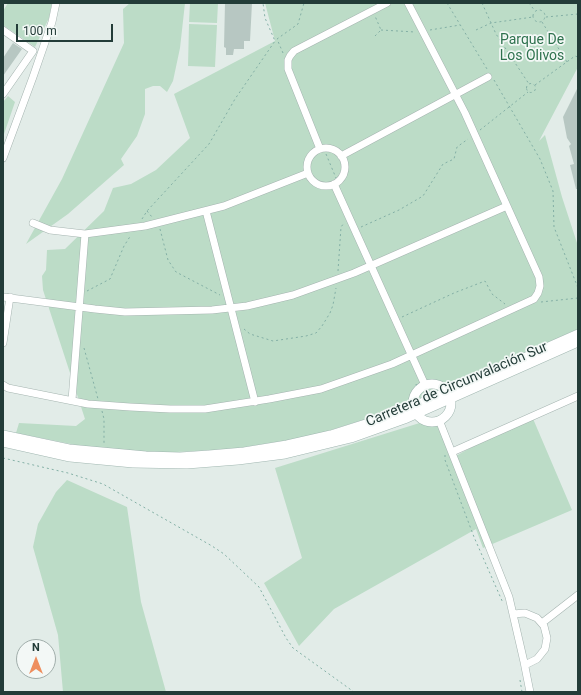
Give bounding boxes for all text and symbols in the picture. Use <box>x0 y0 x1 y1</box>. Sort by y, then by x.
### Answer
scale bar <box>18 16 115 42</box>
text: 100 m <box>23 24 57 38</box>
park label: Parque De Los Olivos <box>500 32 564 64</box>
street label: Carretera de Circunvalación Sur <box>364 339 550 431</box>
north arrow <box>16 639 56 679</box>
text: N <box>32 641 40 654</box>

